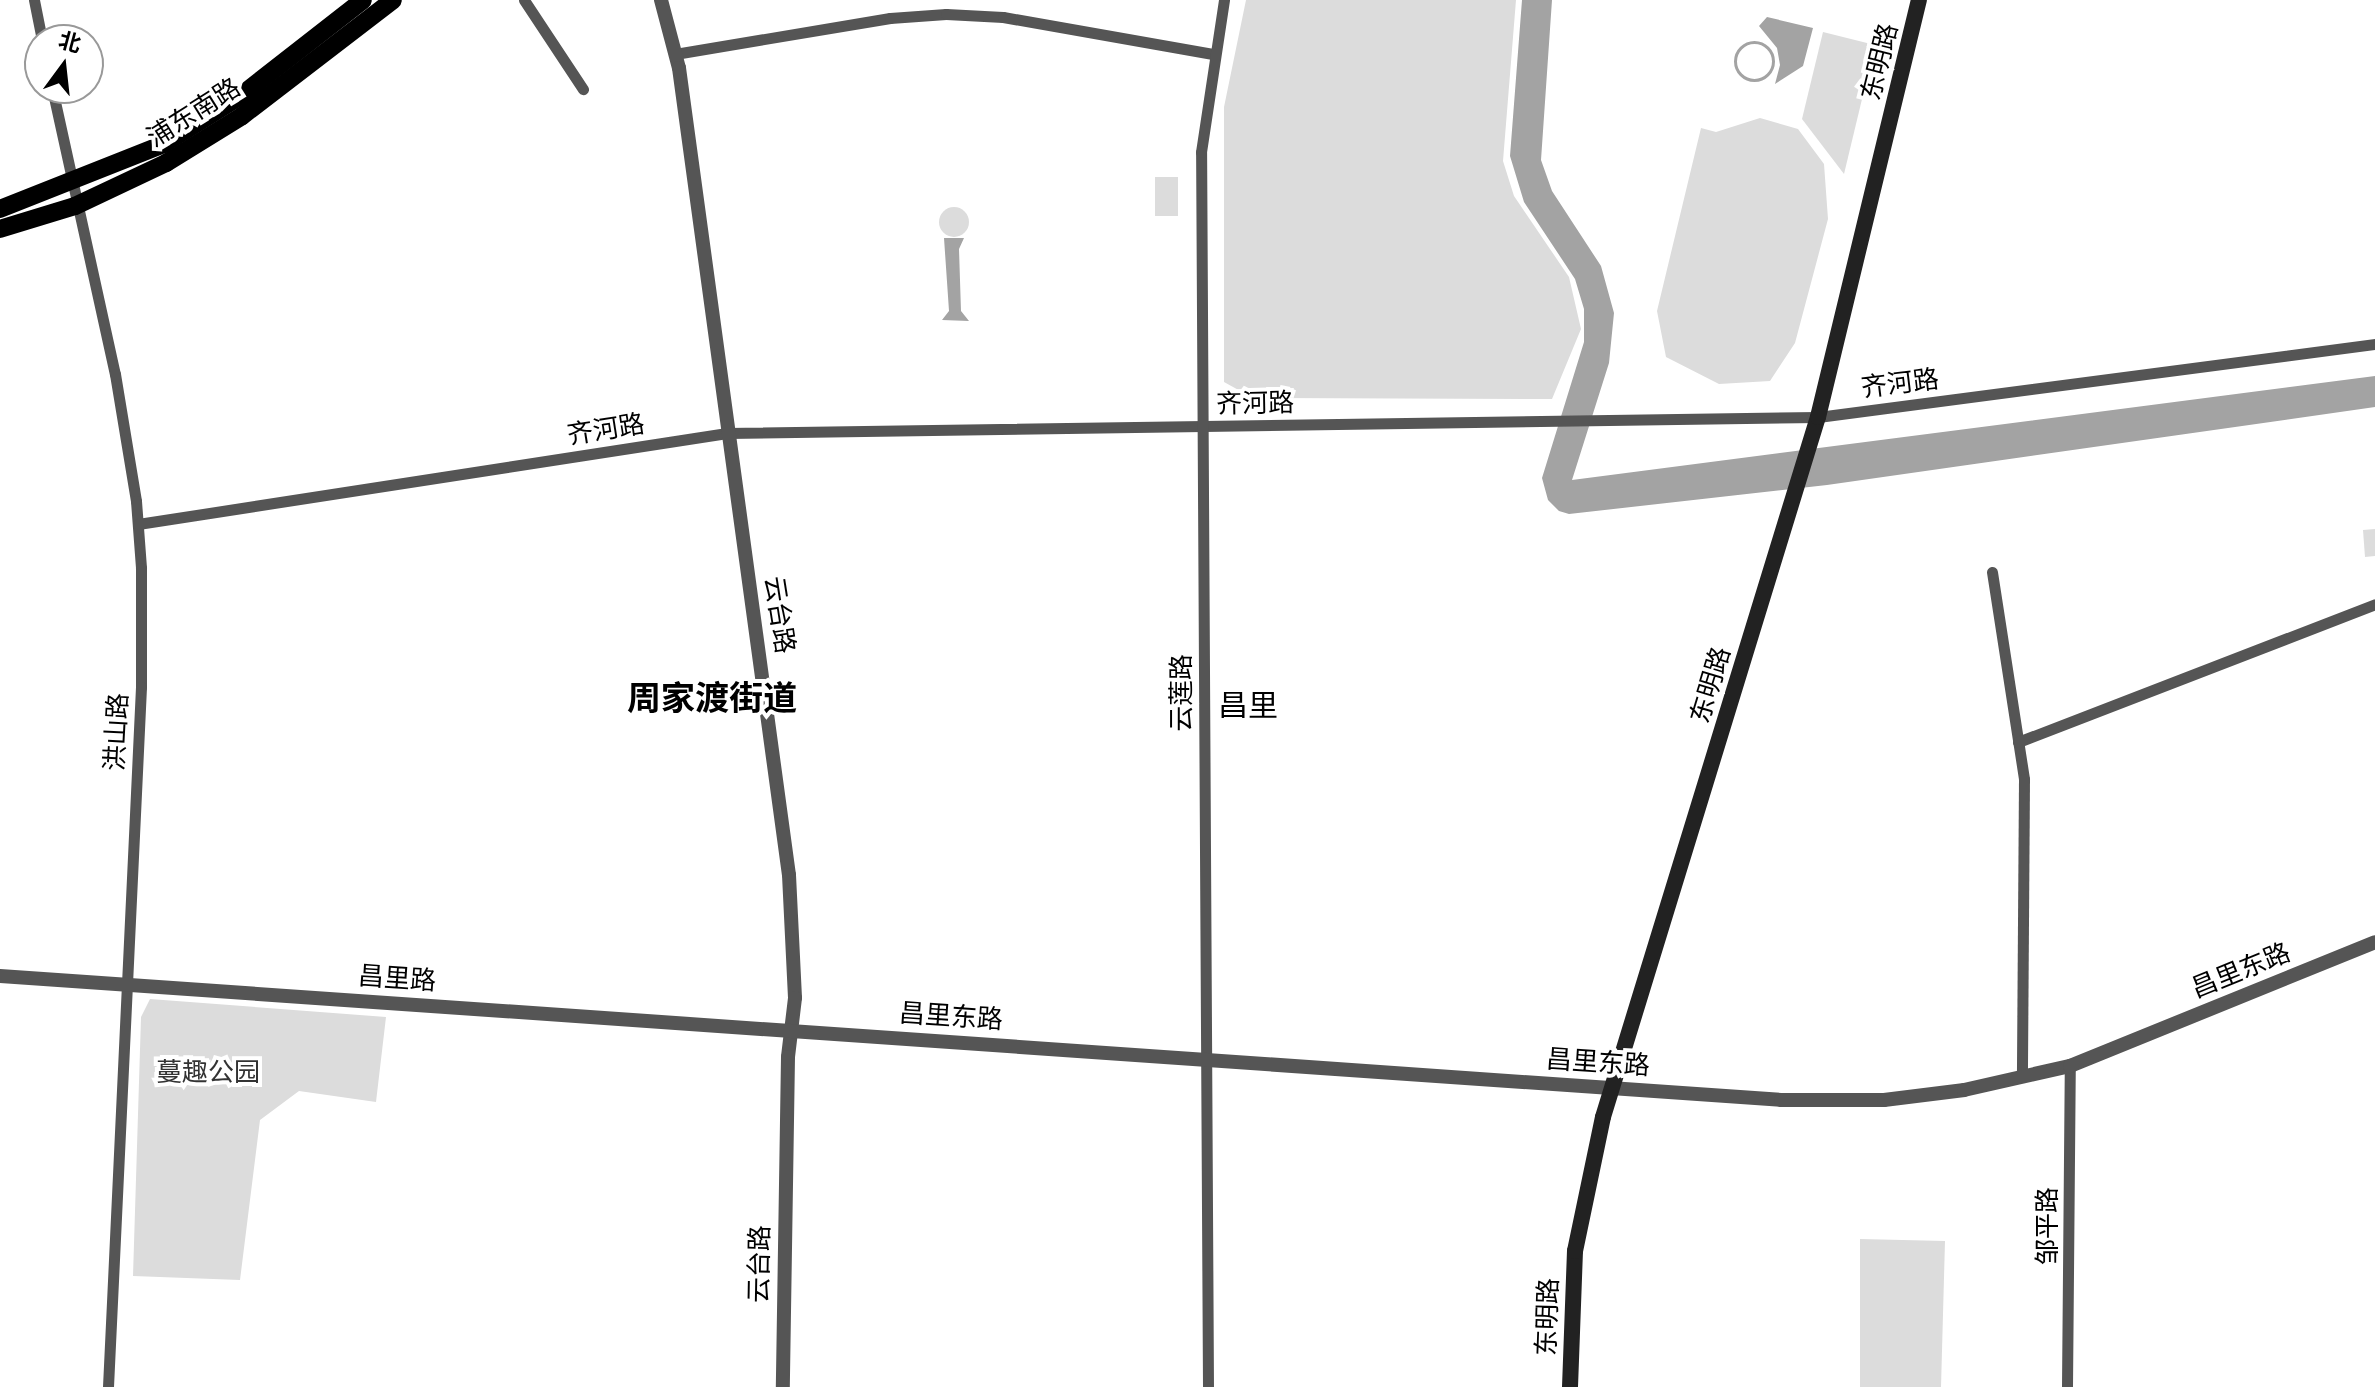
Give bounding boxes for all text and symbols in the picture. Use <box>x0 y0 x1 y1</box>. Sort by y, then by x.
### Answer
street label: 东明路 <box>1855 20 1905 104</box>
north arrow <box>24 24 104 104</box>
text: 北 <box>56 26 84 58</box>
street label: 浦东南路 <box>142 72 246 154</box>
street label: 齐河路 <box>1859 364 1941 404</box>
street label: 齐河路 <box>1216 388 1294 420</box>
street label: 齐河路 <box>565 408 647 452</box>
street label: 云台路 <box>757 574 801 656</box>
street label: 东明路 <box>1685 643 1737 727</box>
street label: 云莲路 <box>1166 654 1198 732</box>
district label: 周家渡街道 <box>627 679 797 719</box>
district label: 昌里 <box>1218 688 1278 724</box>
street label: 洪山路 <box>99 692 135 772</box>
street label: 昌里东路 <box>2187 937 2295 1005</box>
street label: 昌里路 <box>357 961 437 997</box>
street label: 昌里东路 <box>898 998 1004 1036</box>
street label: 昌里东路 <box>1545 1044 1651 1082</box>
park label: 蔓趣公园 <box>156 1057 260 1089</box>
street label: 邹平路 <box>2032 1187 2064 1265</box>
street label: 云台路 <box>744 1225 776 1303</box>
street label: 东明路 <box>1531 1277 1565 1357</box>

